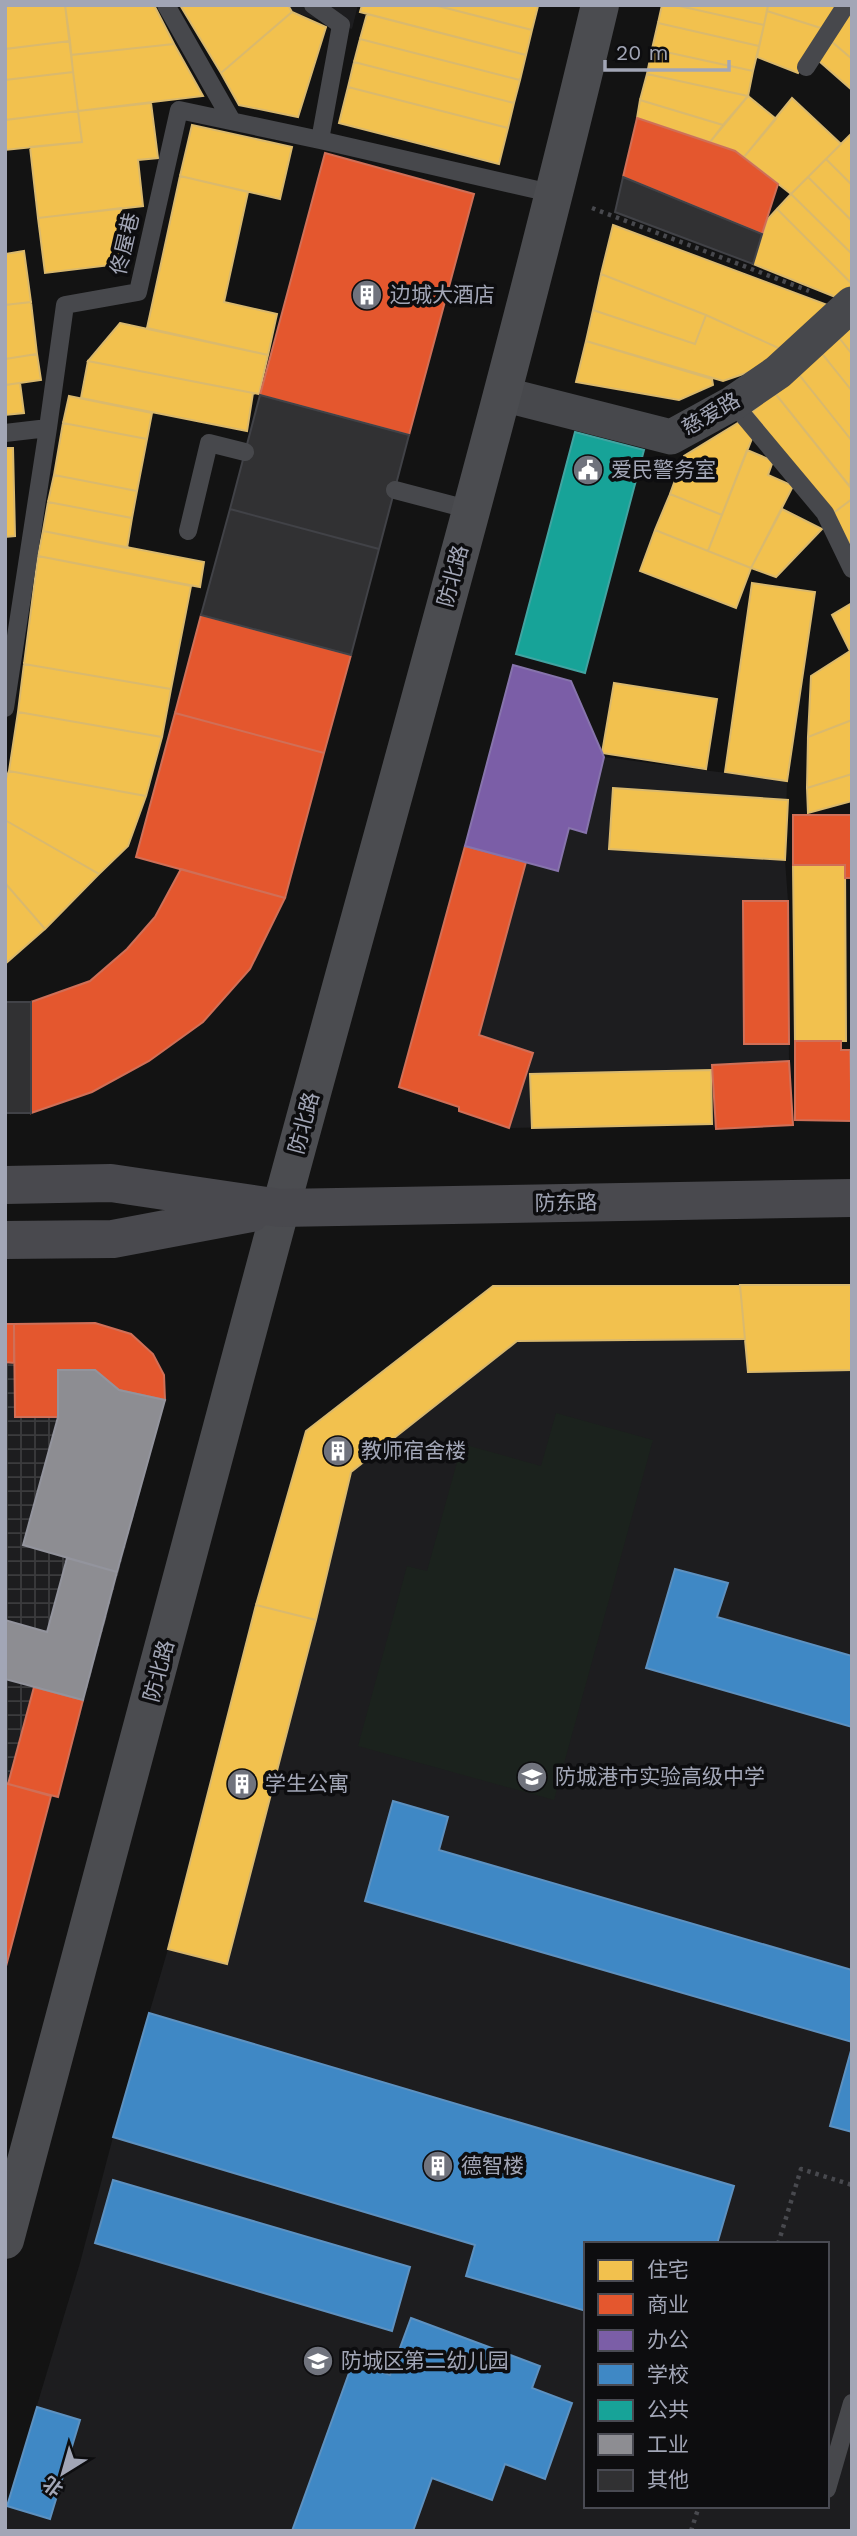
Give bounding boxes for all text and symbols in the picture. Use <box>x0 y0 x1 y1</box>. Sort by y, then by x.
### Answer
scale bar <box>605 28 729 72</box>
text: 20 m <box>616 40 668 65</box>
street label: 佟屋巷 <box>105 210 144 277</box>
building icon: 边城大酒店 <box>350 278 384 312</box>
place label: 边城大酒店 <box>390 282 495 307</box>
street label: 慈爱路 <box>677 387 744 440</box>
public building icon: 爱民警务室 <box>571 453 605 487</box>
place label: 爱民警务室 <box>611 457 716 482</box>
street label: 防北路 <box>432 542 473 610</box>
street label: 防北路 <box>283 1089 324 1157</box>
street label: 防东路 <box>534 1189 598 1216</box>
building icon: 教师宿舍楼 <box>321 1434 355 1468</box>
place label: 教师宿舍楼 <box>361 1438 466 1463</box>
street label: 防北路 <box>138 1637 179 1705</box>
school or university icon: 防城港市实验高级中学 <box>515 1760 549 1794</box>
place label: 防城港市实验高级中学 <box>555 1764 765 1789</box>
building icon: 学生公寓 <box>225 1767 259 1801</box>
place label: 学生公寓 <box>265 1771 349 1796</box>
building icon: 德智楼 <box>421 2149 455 2183</box>
place label: 德智楼 <box>461 2153 524 2178</box>
legend <box>584 2242 829 2508</box>
text: 住宅 <box>647 2257 689 2282</box>
text: 商业 <box>647 2292 689 2317</box>
text: 办公 <box>647 2327 689 2352</box>
school or university icon: 防城区第二幼儿园 <box>301 2344 335 2378</box>
place label: 防城区第二幼儿园 <box>341 2348 509 2373</box>
text: 学校 <box>647 2362 689 2387</box>
text: 公共 <box>647 2397 689 2422</box>
text: 工业 <box>647 2432 689 2457</box>
north arrow <box>28 2438 98 2508</box>
text: 其他 <box>647 2467 689 2492</box>
text: 北 <box>39 2471 68 2501</box>

